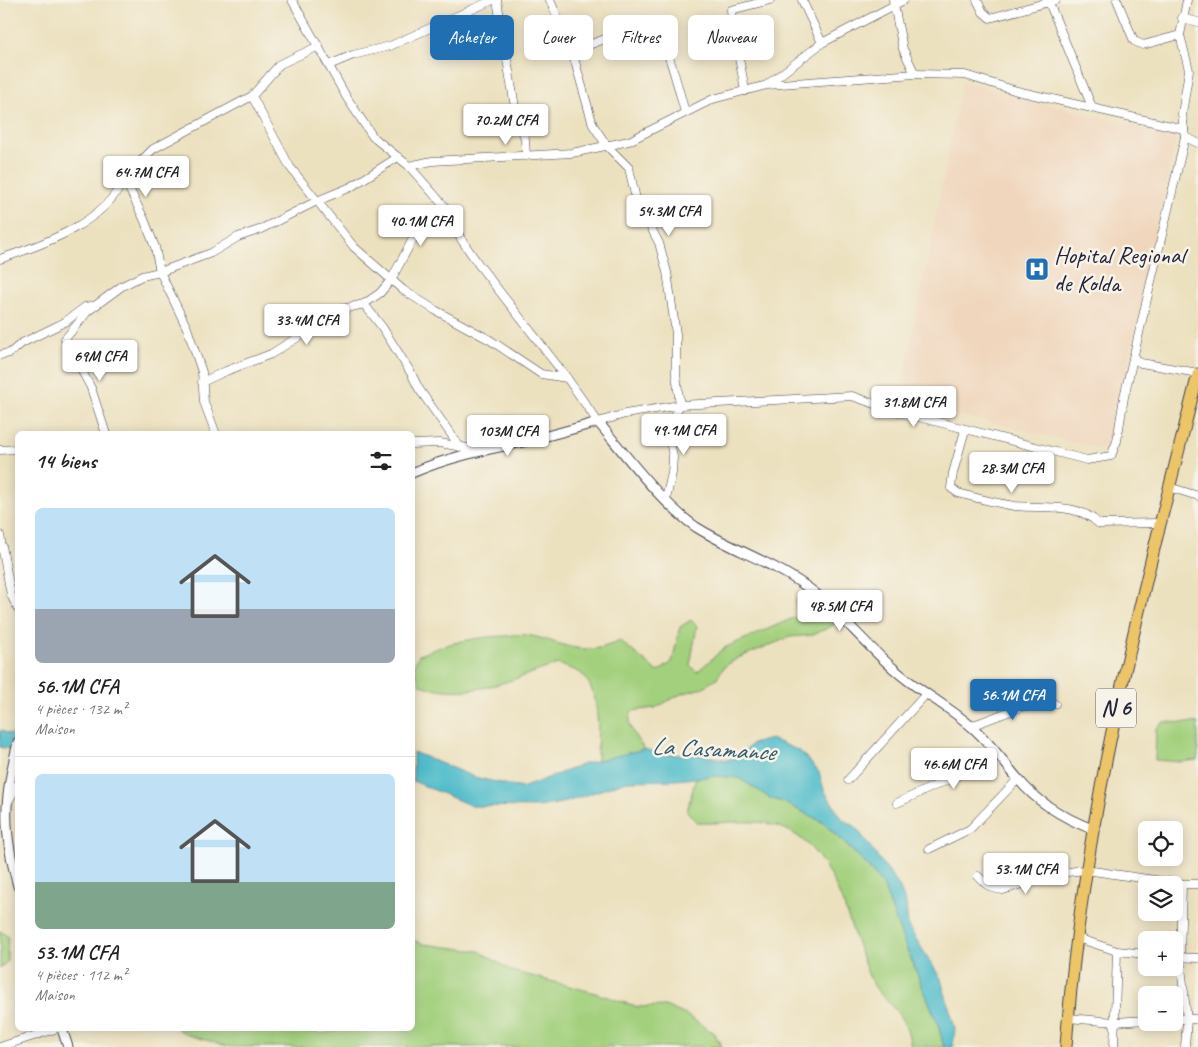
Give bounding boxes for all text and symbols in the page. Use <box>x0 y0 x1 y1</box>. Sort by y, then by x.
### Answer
chip: Acheter <box>430 15 514 60</box>
chip: Louer <box>524 15 593 60</box>
chip: Filtres <box>603 15 678 60</box>
chip: Nouveau <box>688 15 774 60</box>
pin: 70.2M CFA <box>449 104 563 146</box>
text: 70.2M CFA <box>474 110 538 130</box>
pin: 64.7M CFA <box>89 156 203 198</box>
text: 64.7M CFA <box>114 162 178 182</box>
pin: 54.3M CFA <box>612 194 726 237</box>
text: 54.3M CFA <box>637 201 701 221</box>
pin: 40.1M CFA <box>364 204 478 247</box>
text: 40.1M CFA <box>389 211 453 231</box>
place label: Hopital Regional de Kolda <box>1054 240 1188 298</box>
hospital icon: Hopital Regional de Kolda <box>1024 256 1050 282</box>
pin: 33.4M CFA <box>250 304 364 346</box>
text: 33.4M CFA <box>275 310 339 330</box>
pin: 69M CFA <box>54 340 146 382</box>
text: 69M CFA <box>73 346 127 366</box>
pin: 31.8M CFA <box>857 386 971 428</box>
text: 31.8M CFA <box>882 392 946 412</box>
pin: 103M CFA <box>456 414 560 457</box>
pin: 49.1M CFA <box>627 414 741 456</box>
text: 49.1M CFA <box>652 420 716 440</box>
text: 103M CFA <box>478 421 538 441</box>
icon: filters <box>367 447 395 475</box>
text: 14 biens <box>35 448 96 474</box>
pin: 28.3M CFA <box>955 452 1069 494</box>
text: 28.3M CFA <box>980 458 1044 478</box>
icon: home <box>170 541 260 631</box>
pin: 48.5M CFA <box>783 590 897 632</box>
text: 48.5M CFA <box>808 596 872 616</box>
text: 56.1M CFA <box>35 673 118 699</box>
pin: 56.1M CFA <box>956 678 1070 721</box>
text: 56.1M CFA <box>981 685 1045 705</box>
road number: N 6 <box>1096 688 1136 728</box>
text: 4 pièces · 132 m² <box>35 699 127 719</box>
text: Maison <box>35 719 75 739</box>
water label: La Casamance <box>651 730 779 768</box>
pin: 46.6M CFA <box>897 748 1011 790</box>
text: 46.6M CFA <box>922 754 986 774</box>
icon: home <box>170 806 260 896</box>
map controls <box>1138 821 1183 1031</box>
button: locate <box>1138 821 1183 866</box>
pin: 53.1M CFA <box>969 852 1083 895</box>
text: 53.1M CFA <box>994 859 1058 879</box>
button: layers <box>1138 876 1183 921</box>
button: + <box>1138 931 1183 976</box>
text: 53.1M CFA <box>35 939 118 965</box>
text: 4 pièces · 112 m² <box>35 965 127 985</box>
text: Maison <box>35 985 75 1005</box>
button: − <box>1138 986 1183 1031</box>

